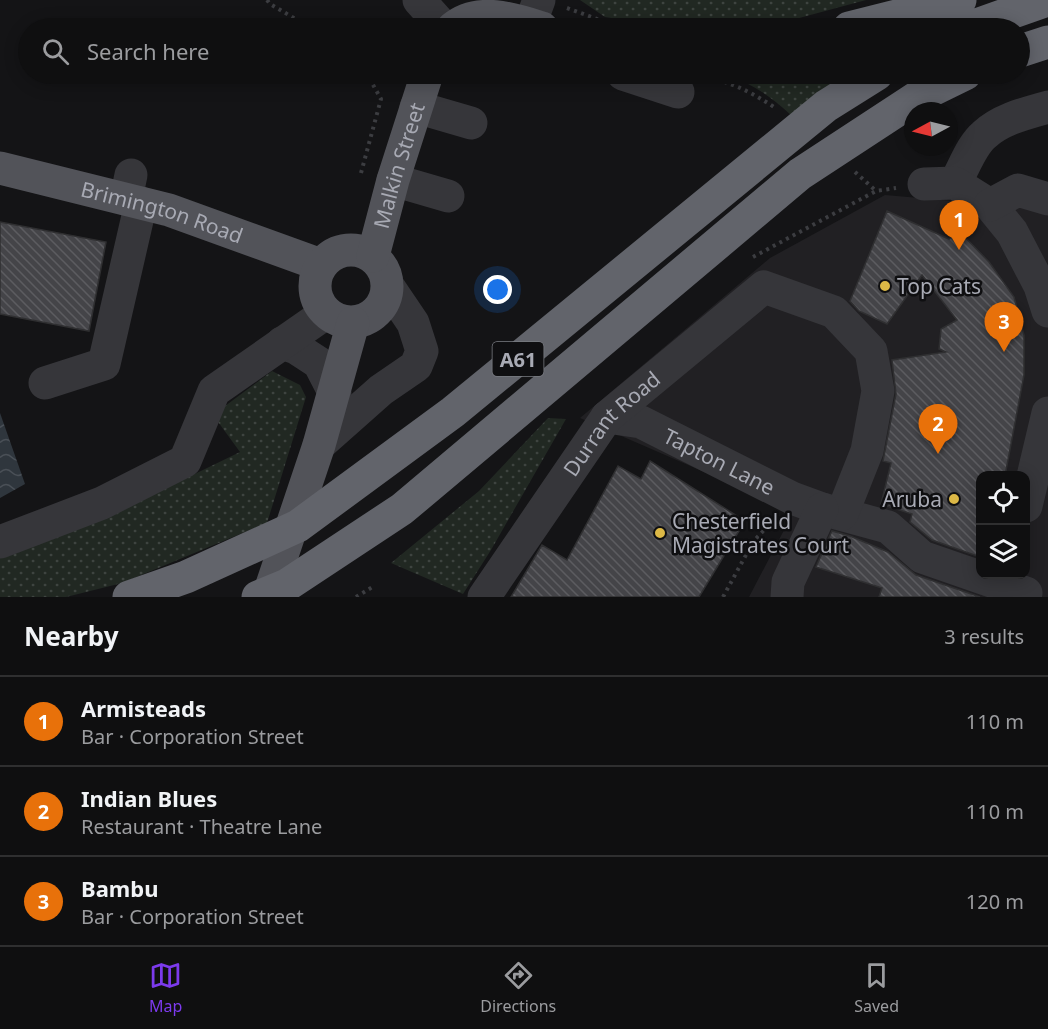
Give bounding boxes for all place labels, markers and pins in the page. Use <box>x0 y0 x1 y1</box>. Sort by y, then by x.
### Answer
pin: 1 <box>940 200 978 250</box>
place label: Top Cats <box>897 272 981 300</box>
marker: Top Cats <box>878 279 892 293</box>
pin: 3 <box>984 302 1024 352</box>
pin: 2 <box>918 404 958 454</box>
place label: Aruba <box>882 485 942 513</box>
marker: Aruba <box>947 492 961 506</box>
place label: Chesterfield Magistrates Court <box>672 507 849 559</box>
marker: Chesterfield Magistrates Court <box>653 526 667 540</box>

